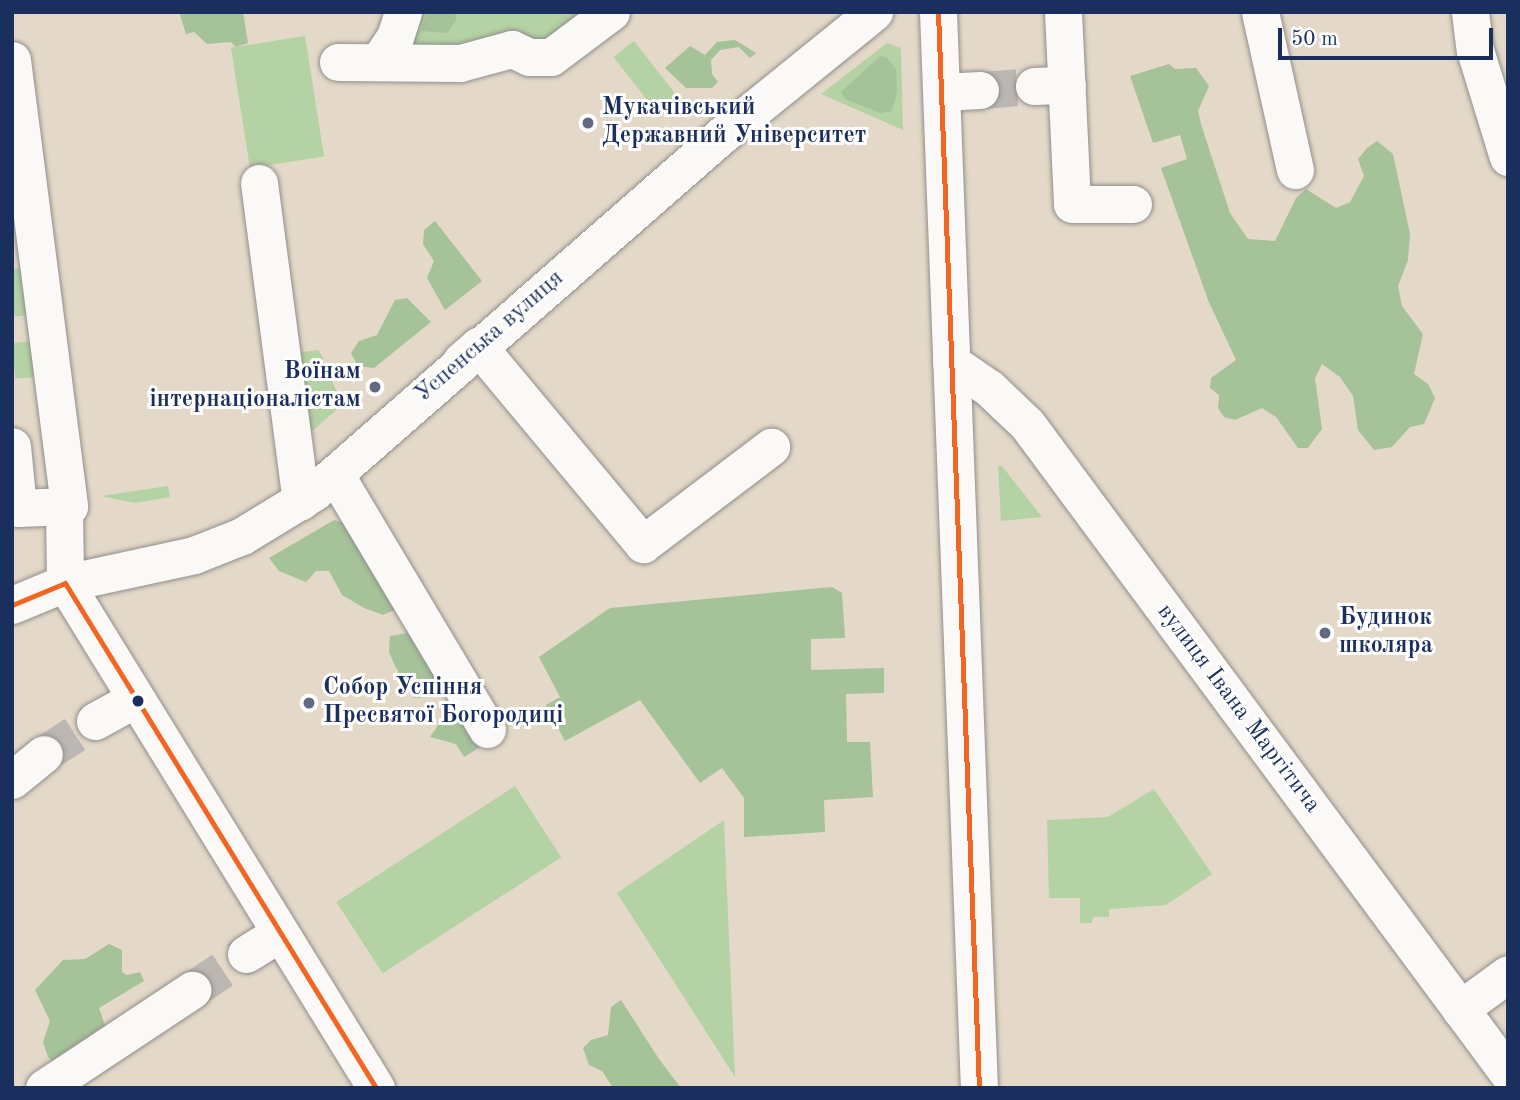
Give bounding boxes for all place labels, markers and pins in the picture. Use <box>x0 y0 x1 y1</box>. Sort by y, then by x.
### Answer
place label: Мукачівський Державний Університет <box>602 95 866 151</box>
marker: Мукачівський Державний Університет <box>580 115 596 131</box>
place label: Воїнам інтернаціоналістам <box>149 359 361 415</box>
marker: Воїнам інтернаціоналістам <box>367 379 383 395</box>
place label: Будинок школяра <box>1339 605 1433 661</box>
marker: Будинок школяра <box>1317 625 1333 641</box>
place label: Собор Успіння Пресвятої Богородиці <box>323 675 563 731</box>
unlabelled marker <box>131 694 145 708</box>
marker: Собор Успіння Пресвятої Богородиці <box>301 695 317 711</box>

